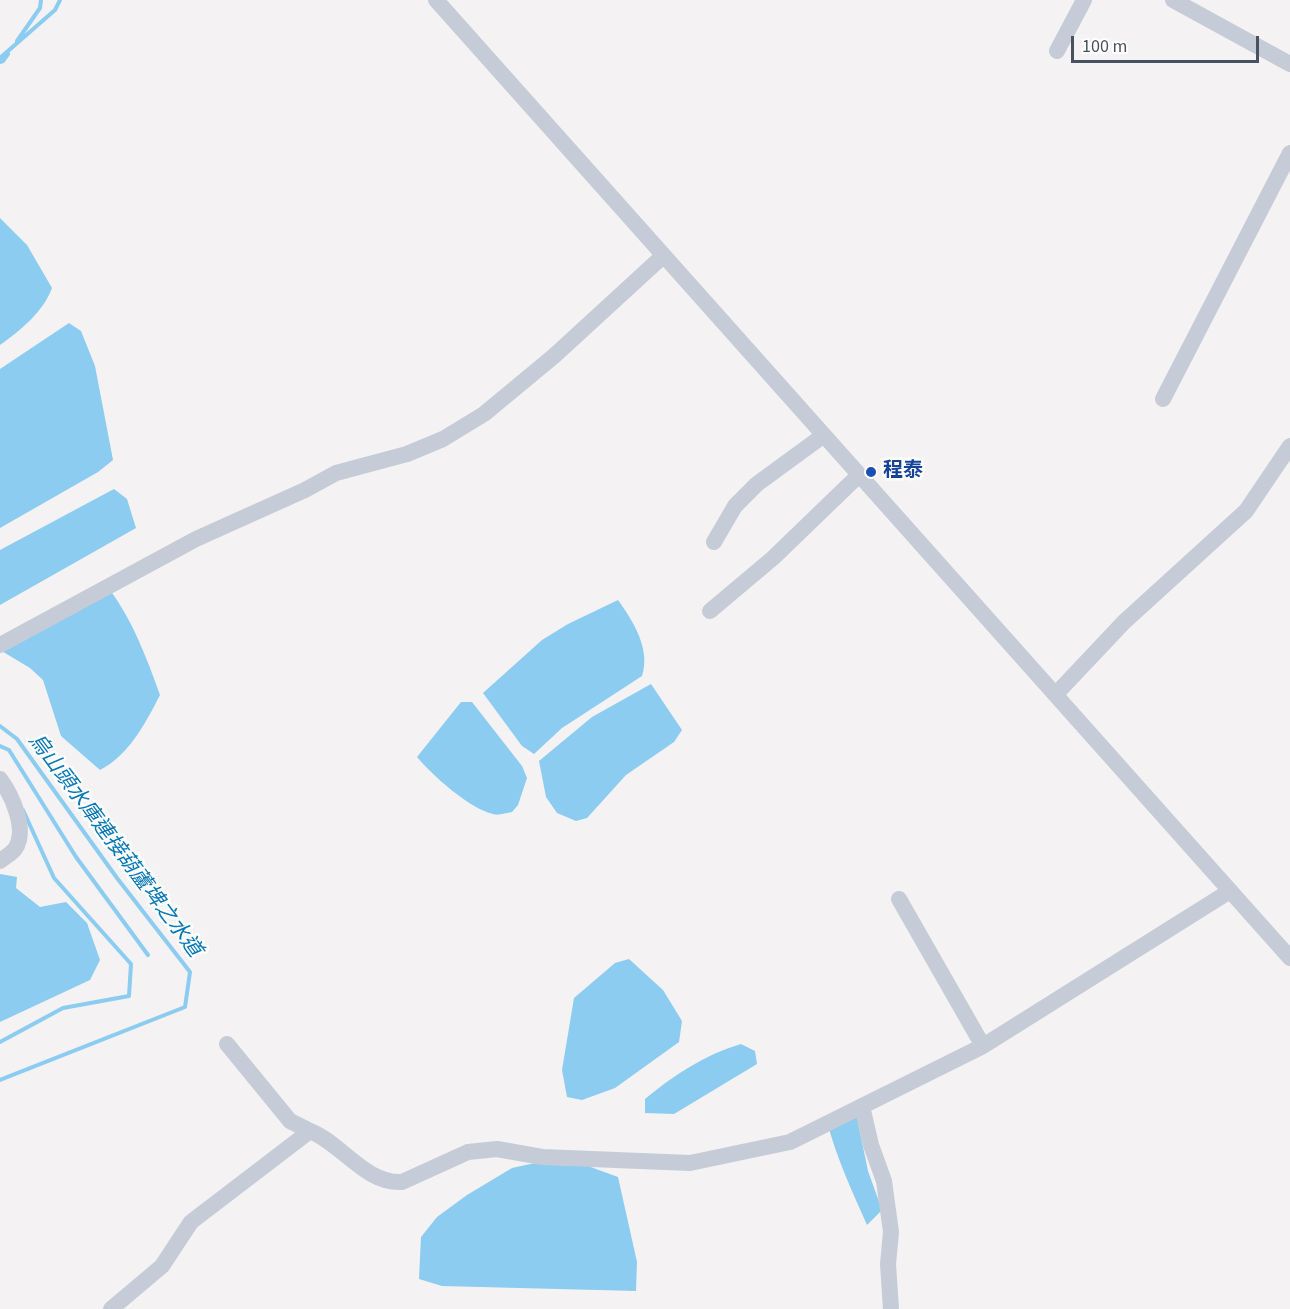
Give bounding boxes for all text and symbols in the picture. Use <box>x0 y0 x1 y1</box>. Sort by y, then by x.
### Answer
scale bar <box>1074 24 1262 62</box>
text: 100 m <box>1082 34 1127 59</box>
place label: 程泰 <box>883 460 923 484</box>
marker: 程泰 <box>864 465 878 479</box>
water label: 烏山頭水庫連接葫蘆埤之水道 <box>22 729 206 963</box>

